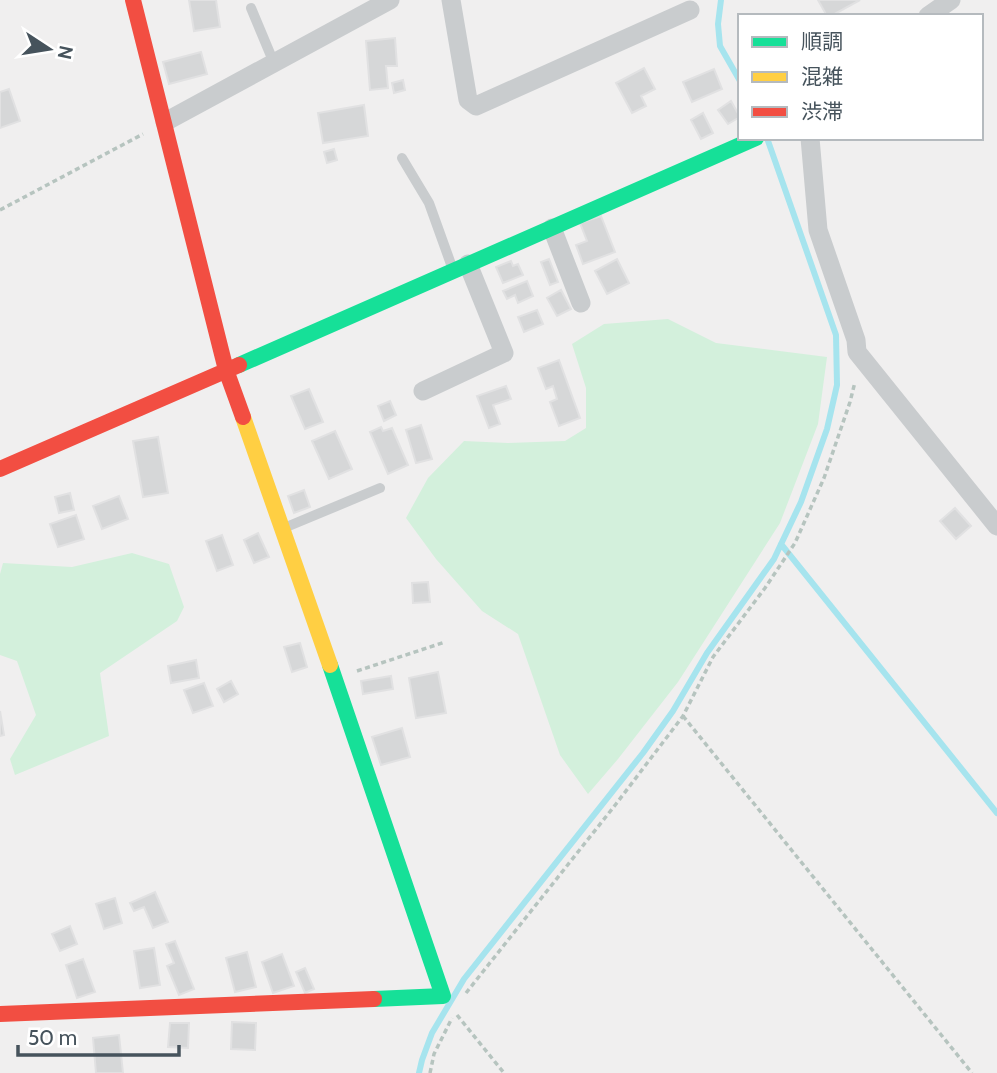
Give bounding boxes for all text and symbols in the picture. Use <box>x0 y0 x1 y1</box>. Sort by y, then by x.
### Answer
north arrow <box>14 14 84 84</box>
legend <box>738 14 983 140</box>
text: 順調 <box>801 29 843 54</box>
text: N <box>52 43 78 61</box>
text: 混雑 <box>801 64 843 89</box>
text: 渋滞 <box>801 99 843 124</box>
scale bar <box>18 1014 178 1058</box>
text: 50 m <box>28 1025 77 1050</box>

